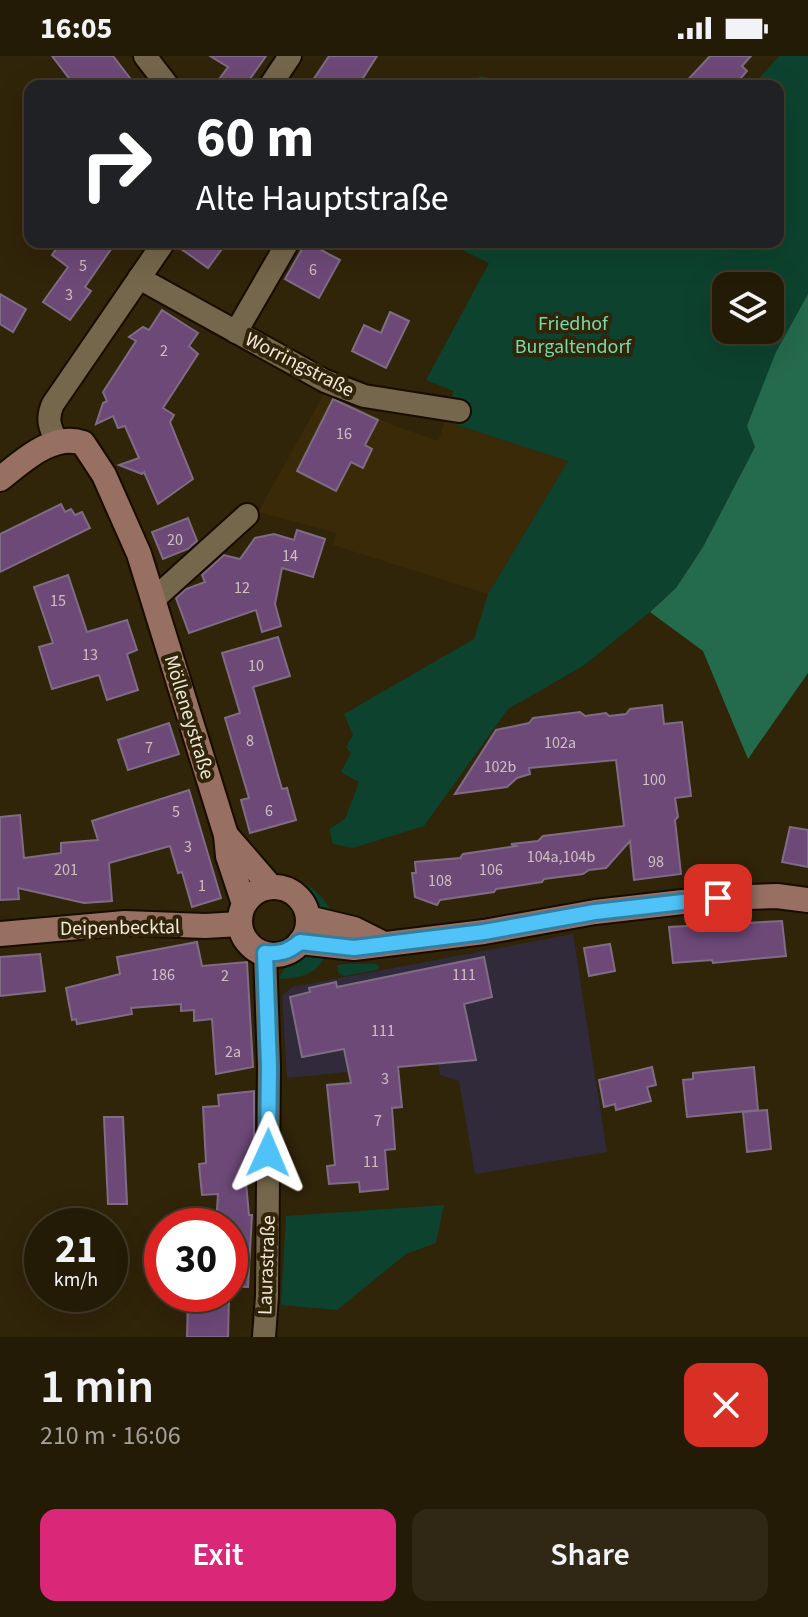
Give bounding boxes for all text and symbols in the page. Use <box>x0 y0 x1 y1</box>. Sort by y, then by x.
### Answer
text: 16:05 <box>40 7 112 50</box>
text: 60 m <box>196 99 314 178</box>
icon: right <box>64 112 168 216</box>
text: Alte Hauptstraße <box>196 173 449 224</box>
house number: 5 <box>79 255 87 277</box>
house number: 6 <box>309 259 317 281</box>
map controls <box>712 272 784 344</box>
button: layers <box>712 272 784 344</box>
house number: 3 <box>65 284 73 306</box>
park label: Friedhof Burgaltendorf <box>515 310 632 361</box>
street label: Worringstraße <box>240 325 359 404</box>
house number: 2 <box>160 340 168 362</box>
house number: 16 <box>336 423 352 445</box>
house number: 20 <box>167 529 183 551</box>
house number: 14 <box>282 545 298 567</box>
house number: 12 <box>234 577 250 599</box>
house number: 15 <box>50 590 66 612</box>
house number: 13 <box>82 644 98 666</box>
street label: Mölleneystraße <box>157 652 221 783</box>
house number: 10 <box>248 655 264 677</box>
house number: 8 <box>246 730 254 752</box>
house number: 102a <box>544 732 576 754</box>
house number: 7 <box>145 737 153 759</box>
house number: 102b <box>484 756 516 778</box>
house number: 100 <box>642 769 666 791</box>
house number: 6 <box>265 800 273 822</box>
house number: 5 <box>172 801 180 823</box>
house number: 3 <box>184 836 192 858</box>
house number: 104a,104b <box>527 846 595 868</box>
house number: 98 <box>648 851 664 873</box>
house number: 201 <box>54 859 78 881</box>
house number: 106 <box>479 859 503 881</box>
pin <box>684 864 752 932</box>
house number: 108 <box>428 870 452 892</box>
house number: 1 <box>198 875 206 897</box>
icon: arrive <box>696 876 740 920</box>
street label: Deipenbecktal <box>60 913 180 943</box>
house number: 186 <box>151 964 175 986</box>
house number: 111 <box>452 964 476 986</box>
house number: 2 <box>221 965 229 987</box>
house number: 111 <box>371 1020 395 1042</box>
house number: 2a <box>225 1041 241 1063</box>
house number: 3 <box>381 1068 389 1090</box>
house number: 7 <box>374 1110 382 1132</box>
position arrow <box>226 1111 310 1195</box>
house number: 11 <box>363 1151 379 1173</box>
speed limit sign: 30 <box>144 1208 248 1312</box>
street label: Laurastraße <box>251 1215 283 1315</box>
text: 21 <box>55 1221 97 1278</box>
text: km/h <box>54 1266 98 1294</box>
text: 1 min <box>40 1353 154 1421</box>
button: close <box>684 1363 768 1447</box>
text: 210 m · 16:06 <box>40 1417 181 1454</box>
button: Exit <box>40 1509 396 1601</box>
button: Share <box>412 1509 768 1601</box>

